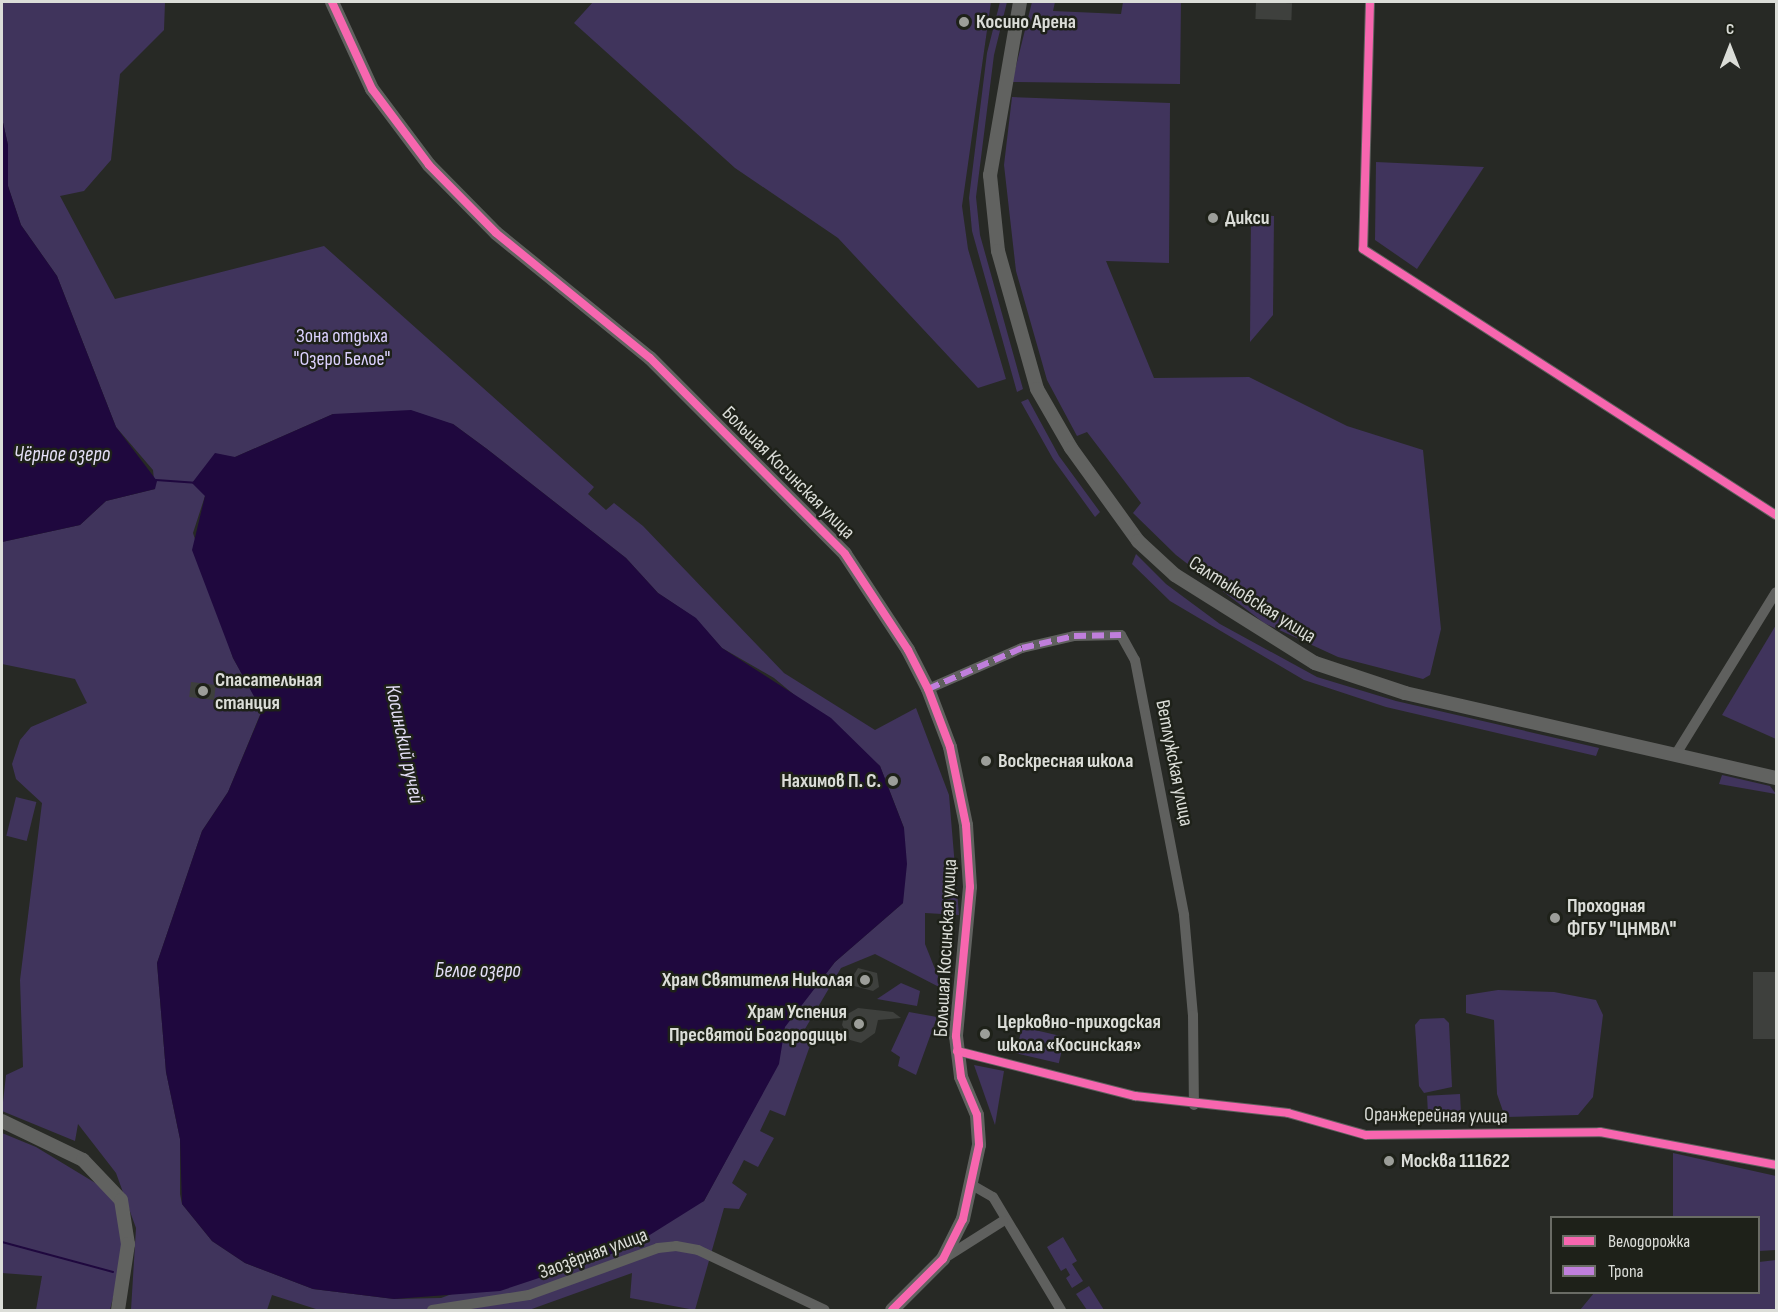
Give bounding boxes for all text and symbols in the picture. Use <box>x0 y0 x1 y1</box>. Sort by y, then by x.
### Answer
place label: Косино Арена <box>976 10 1076 34</box>
marker: Косино Арена <box>957 15 971 29</box>
north arrow <box>1700 18 1760 78</box>
text: С <box>1726 20 1734 39</box>
place label: Дикси <box>1225 206 1270 230</box>
marker: Дикси <box>1206 211 1220 225</box>
park label: Зона отдыха "Озеро Белое" <box>294 325 390 372</box>
street label: Большая Косинская улица <box>717 402 859 544</box>
water label: Чёрное озеро <box>14 442 110 468</box>
street label: Салтыковская улица <box>1184 551 1320 649</box>
place label: Спасательная станция <box>215 668 322 715</box>
water label: Косинский ручей <box>379 682 429 806</box>
marker: Спасательная станция <box>196 684 210 698</box>
street label: Ветлужская улица <box>1150 698 1198 828</box>
place label: Воскресная школа <box>998 749 1133 773</box>
marker: Воскресная школа <box>979 754 993 768</box>
place label: Нахимов П. С. <box>781 769 881 793</box>
marker: Нахимов П. С. <box>886 774 900 788</box>
street label: Большая Косинская улица <box>929 858 963 1038</box>
place label: Проходная ФГБУ "ЦНМВЛ" <box>1567 894 1676 941</box>
marker: Проходная ФГБУ "ЦНМВЛ" <box>1548 911 1562 925</box>
water label: Белое озеро <box>435 958 521 984</box>
place label: Храм Святителя Николая <box>662 968 853 992</box>
marker: Храм Святителя Николая <box>858 973 872 987</box>
place label: Храм Успения Пресвятой Богородицы <box>669 1000 847 1047</box>
place label: Церковно-приходская школа «Косинская» <box>997 1011 1161 1058</box>
marker: Храм Успения Пресвятой Богородицы <box>852 1017 866 1031</box>
marker: Церковно-приходская школа «Косинская» <box>978 1027 992 1041</box>
street label: Оранжерейная улица <box>1364 1103 1508 1129</box>
place label: Москва 111622 <box>1401 1149 1510 1173</box>
marker: Москва 111622 <box>1382 1154 1396 1168</box>
legend <box>1550 1216 1760 1294</box>
street label: Заозёрная улица <box>535 1223 651 1285</box>
text: Велодорожка <box>1608 1231 1690 1252</box>
text: Тропа <box>1608 1261 1644 1282</box>

